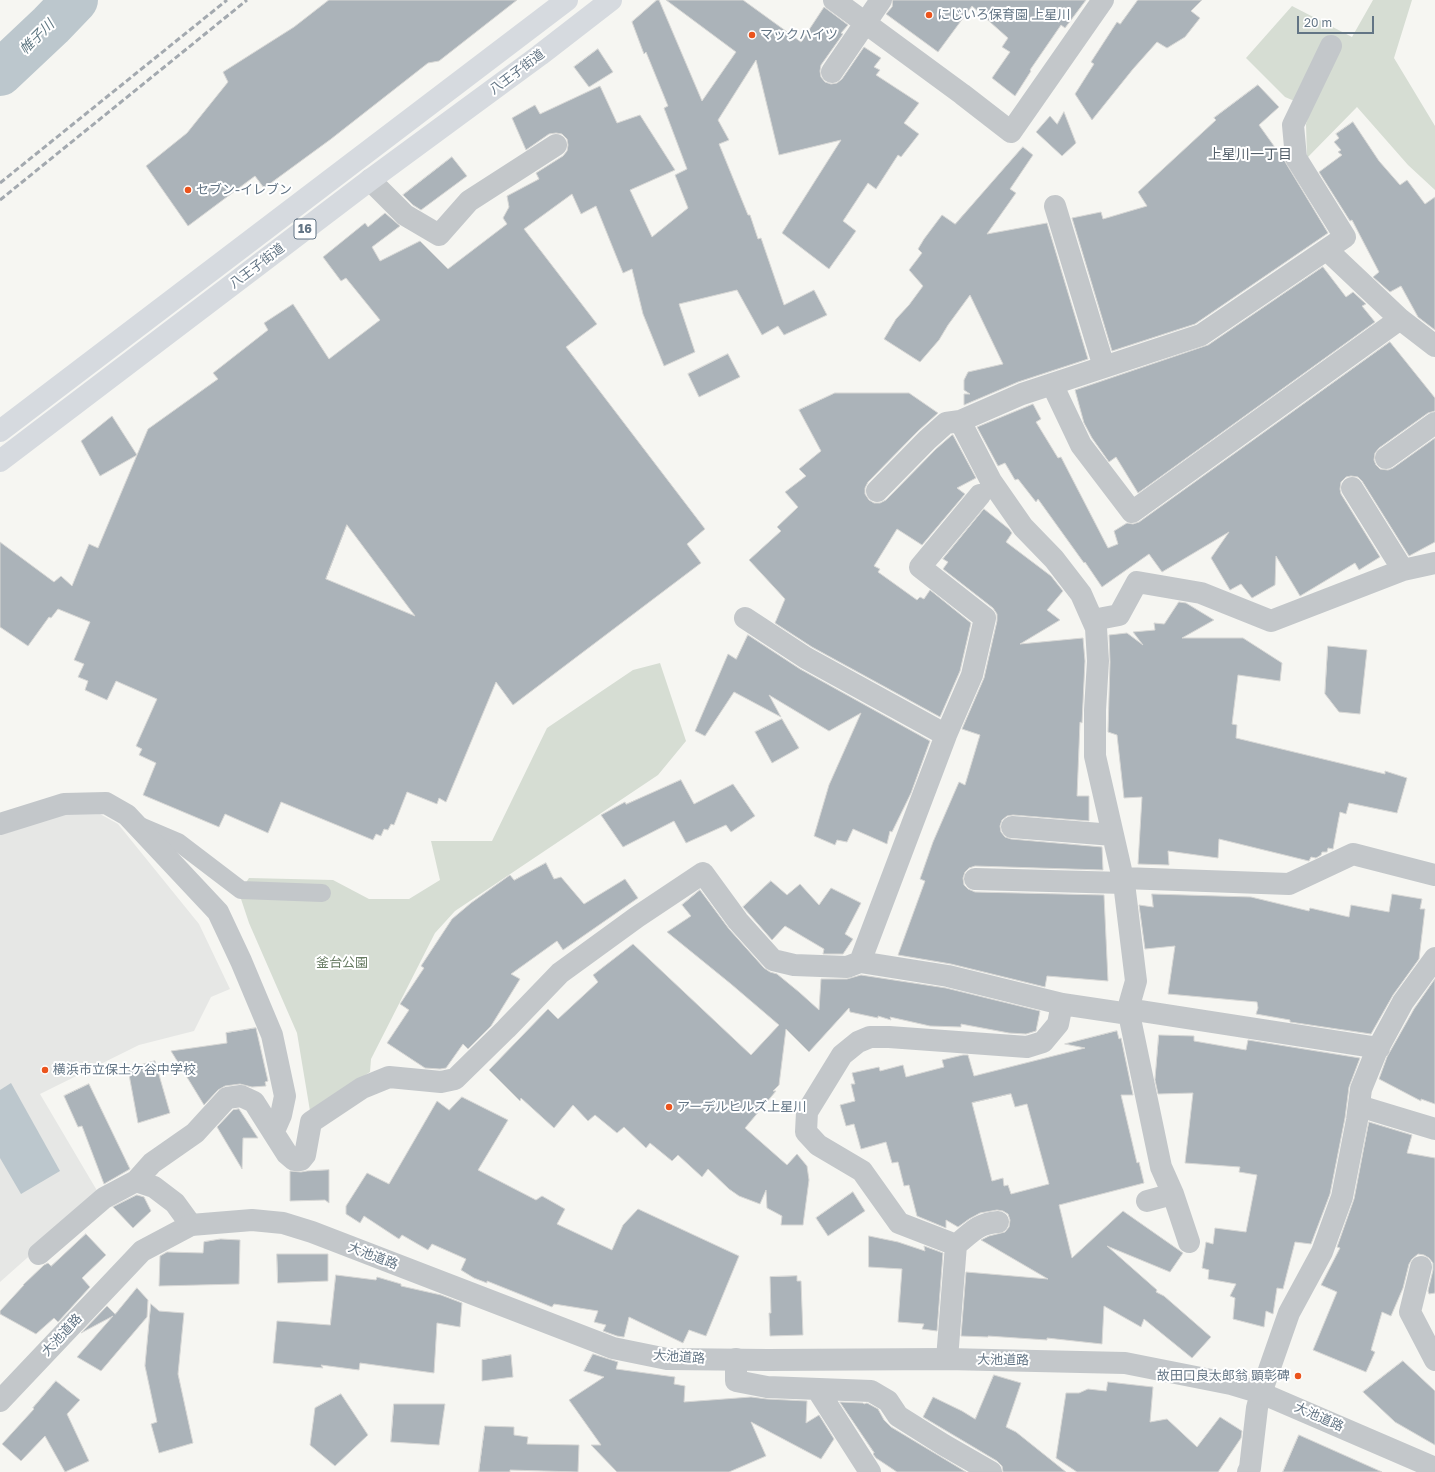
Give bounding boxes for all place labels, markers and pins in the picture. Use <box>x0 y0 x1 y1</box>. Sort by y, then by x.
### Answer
place label: にじいろ保育園 上星川 <box>937 7 1070 23</box>
marker: にじいろ保育園 上星川 <box>924 10 934 20</box>
place label: マックハイツ <box>760 27 838 43</box>
marker: マックハイツ <box>747 30 757 40</box>
place label: セブン-イレブン <box>196 182 292 198</box>
marker: セブン-イレブン <box>183 185 193 195</box>
place label: 横浜市立保土ケ谷中学校 <box>53 1062 196 1078</box>
marker: 横浜市立保土ケ谷中学校 <box>40 1065 50 1075</box>
place label: アーデルヒルズ上星川 <box>677 1099 806 1115</box>
marker: アーデルヒルズ上星川 <box>664 1102 674 1112</box>
place label: 故田口良太郎翁 顕彰碑 <box>1157 1368 1290 1384</box>
marker: 故田口良太郎翁 顕彰碑 <box>1293 1371 1303 1381</box>

